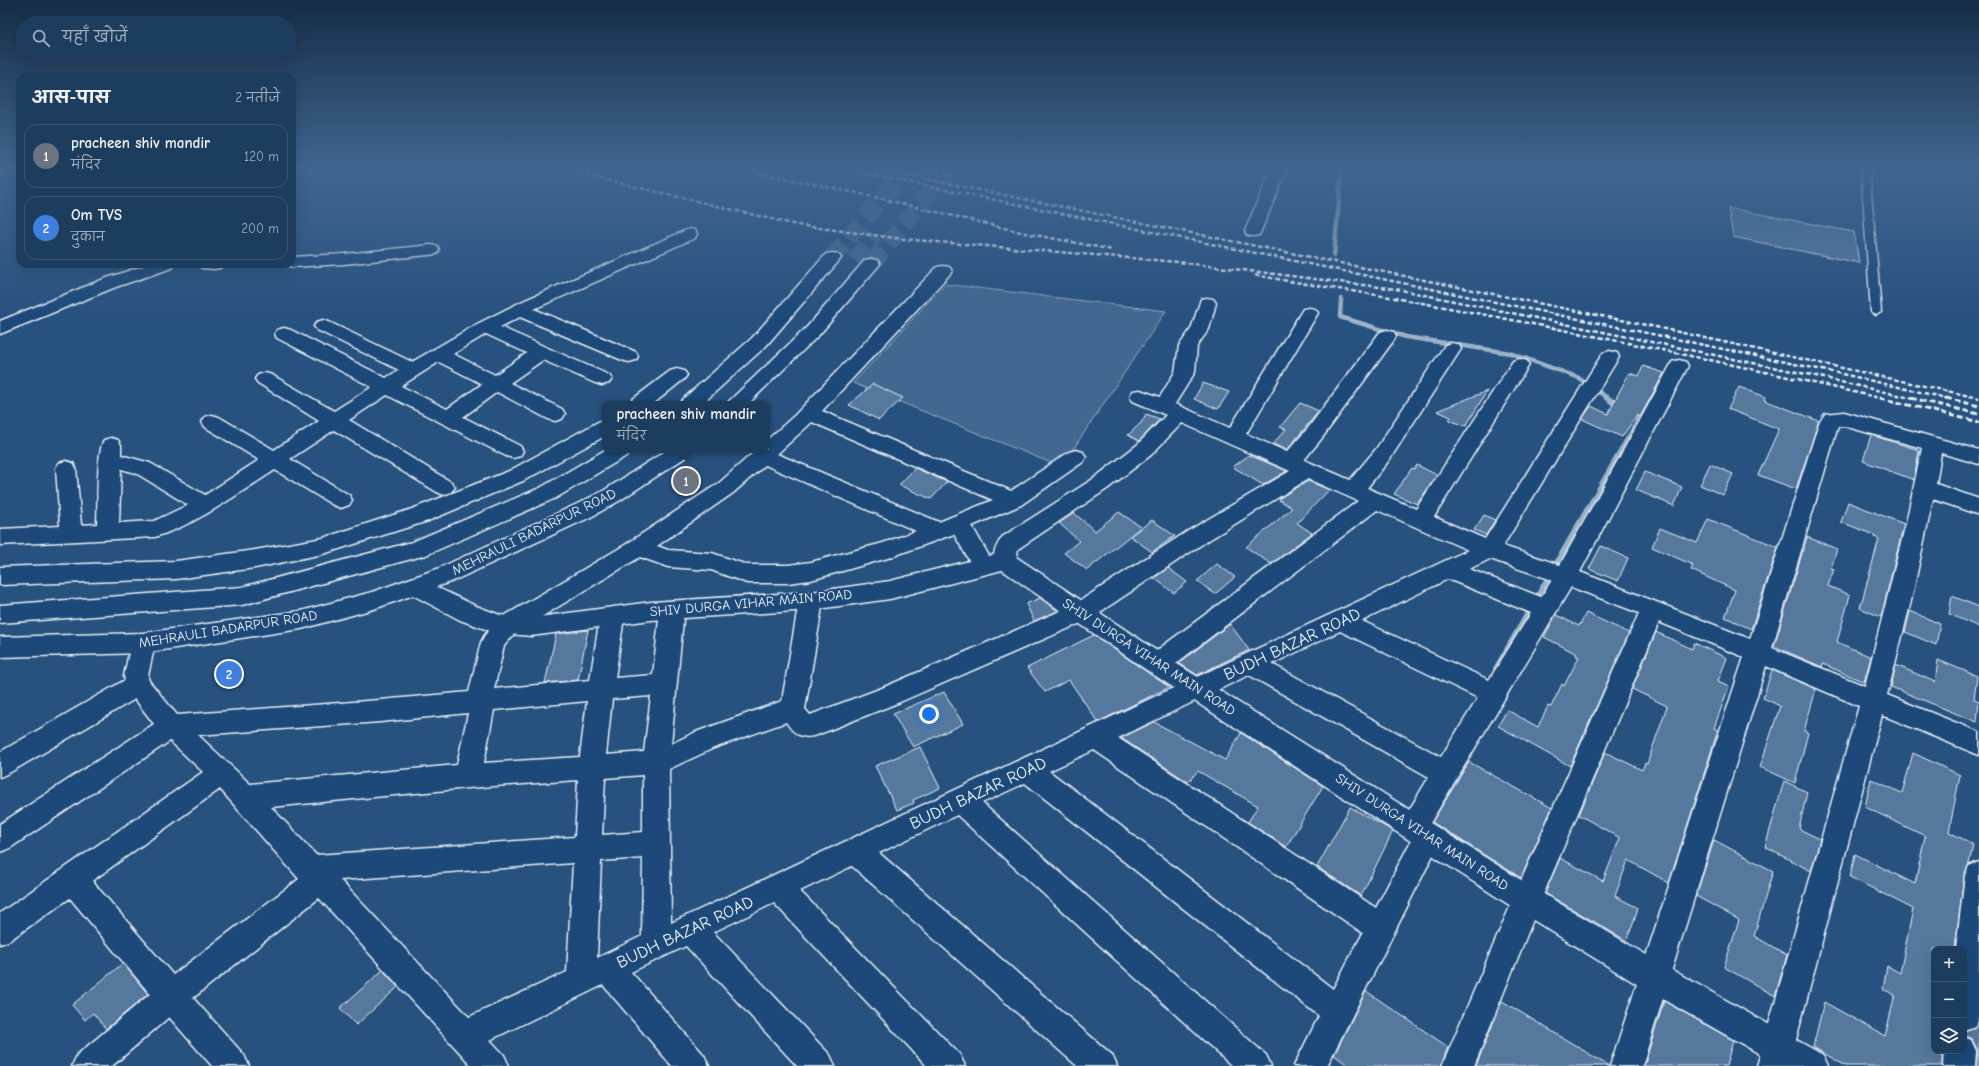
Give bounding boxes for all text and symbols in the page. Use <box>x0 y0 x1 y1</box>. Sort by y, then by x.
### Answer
search box <box>16 16 296 60</box>
icon: search <box>30 27 52 49</box>
text: यहाँ खोजें <box>62 28 128 46</box>
text: आस-पास <box>32 88 110 107</box>
text: 2 नतीजे <box>235 90 280 105</box>
text: pracheen shiv mandir <box>71 134 210 152</box>
text: 1 <box>43 149 49 164</box>
text: 120 m <box>244 149 279 164</box>
text: मंदिर <box>71 157 101 172</box>
text: Om TVS <box>71 206 122 224</box>
text: 2 <box>43 221 49 236</box>
text: 200 m <box>241 221 279 236</box>
text: दुकान <box>71 229 105 244</box>
popup <box>602 401 770 453</box>
text: pracheen shiv mandir <box>616 405 756 423</box>
text: मंदिर <box>616 428 646 443</box>
pin: 1 <box>673 466 699 496</box>
street label: MEHRAULI BADARPUR ROAD <box>449 485 619 579</box>
street label: SHIV DURGA VIHAR MAIN ROAD <box>649 586 853 620</box>
street label: SHIV DURGA VIHAR MAIN ROAD <box>1059 595 1239 720</box>
street label: BUDH BAZAR ROAD <box>1221 604 1363 684</box>
street label: MEHRAULI BADARPUR ROAD <box>138 606 319 652</box>
pin: 2 <box>216 659 242 689</box>
your location <box>919 704 939 724</box>
street label: BUDH BAZAR ROAD <box>907 753 1049 833</box>
street label: SHIV DURGA VIHAR MAIN ROAD <box>1332 770 1512 895</box>
street label: BUDH BAZAR ROAD <box>614 892 756 972</box>
map controls <box>1931 946 1967 1054</box>
button: + <box>1931 946 1967 982</box>
button: − <box>1931 982 1967 1018</box>
button: layers <box>1931 1018 1967 1054</box>

